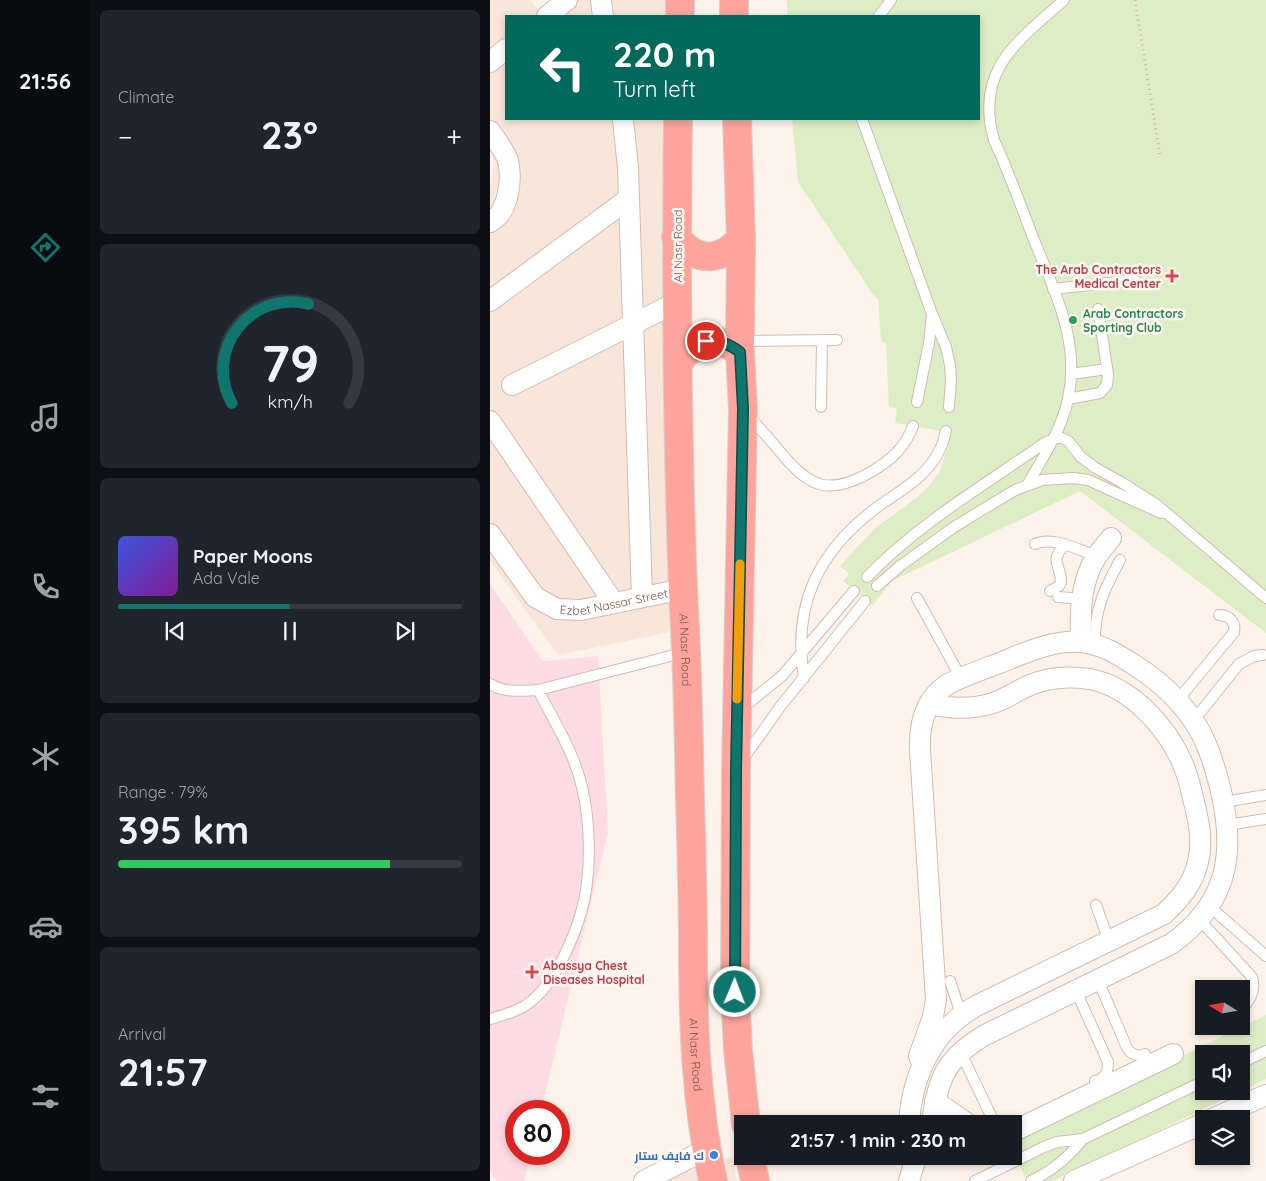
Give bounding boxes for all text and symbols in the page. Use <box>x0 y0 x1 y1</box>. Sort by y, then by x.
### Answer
text: 220 m <box>613 32 716 76</box>
icon: left <box>530 35 595 100</box>
text: 21:56 <box>19 67 71 95</box>
text: Turn left <box>613 75 696 103</box>
text: Climate <box>118 87 174 107</box>
text: 23° <box>261 111 318 159</box>
text: − <box>118 119 133 154</box>
text: + <box>446 119 462 154</box>
street label: Al Nasr Road <box>670 209 685 283</box>
icon: directions <box>28 230 63 265</box>
place label: The Arab Contractors Medical Center <box>1036 262 1161 291</box>
marker: The Arab Contractors Medical Center <box>1165 269 1179 283</box>
place label: Arab Contractors Sporting Club <box>1083 306 1184 335</box>
marker: Arab Contractors Sporting Club <box>1067 314 1079 326</box>
pin <box>685 320 727 362</box>
icon: arrive <box>692 327 720 355</box>
text: 79 <box>261 330 319 395</box>
text: km/h <box>267 390 313 412</box>
icon: music <box>28 400 63 435</box>
text: Paper Moons <box>193 544 313 568</box>
text: Ada Vale <box>193 568 260 588</box>
icon: phone <box>28 569 63 604</box>
street label: Ezbet Nassar Street <box>559 585 669 618</box>
street label: Al Nasr Road <box>677 613 695 687</box>
icon: previous <box>161 617 189 645</box>
icon: pause <box>276 617 304 645</box>
icon: next <box>391 617 419 645</box>
icon: climate <box>28 739 63 774</box>
text: Range · 79% <box>118 782 208 802</box>
text: 395 km <box>118 806 249 854</box>
icon: car <box>28 909 63 944</box>
place label: Abassya Chest Diseases Hospital <box>543 958 645 987</box>
marker: Abassya Chest Diseases Hospital <box>525 965 539 979</box>
position arrow <box>708 965 760 1017</box>
north arrow <box>1195 980 1250 1035</box>
map controls <box>1195 980 1250 1165</box>
street label: Al Nasr Road <box>687 1018 706 1092</box>
text: Arrival <box>118 1024 166 1044</box>
button: sound <box>1195 1045 1250 1100</box>
text: 21:57 <box>118 1048 208 1096</box>
icon: filters <box>28 1079 63 1114</box>
speed limit sign: 80 <box>505 1100 570 1165</box>
button: layers <box>1195 1110 1250 1165</box>
text: 21:57 · 1 min · 230 m <box>790 1128 966 1152</box>
place label: ك فايف ستار <box>633 1148 704 1164</box>
marker: ك فايف ستار <box>708 1149 720 1161</box>

